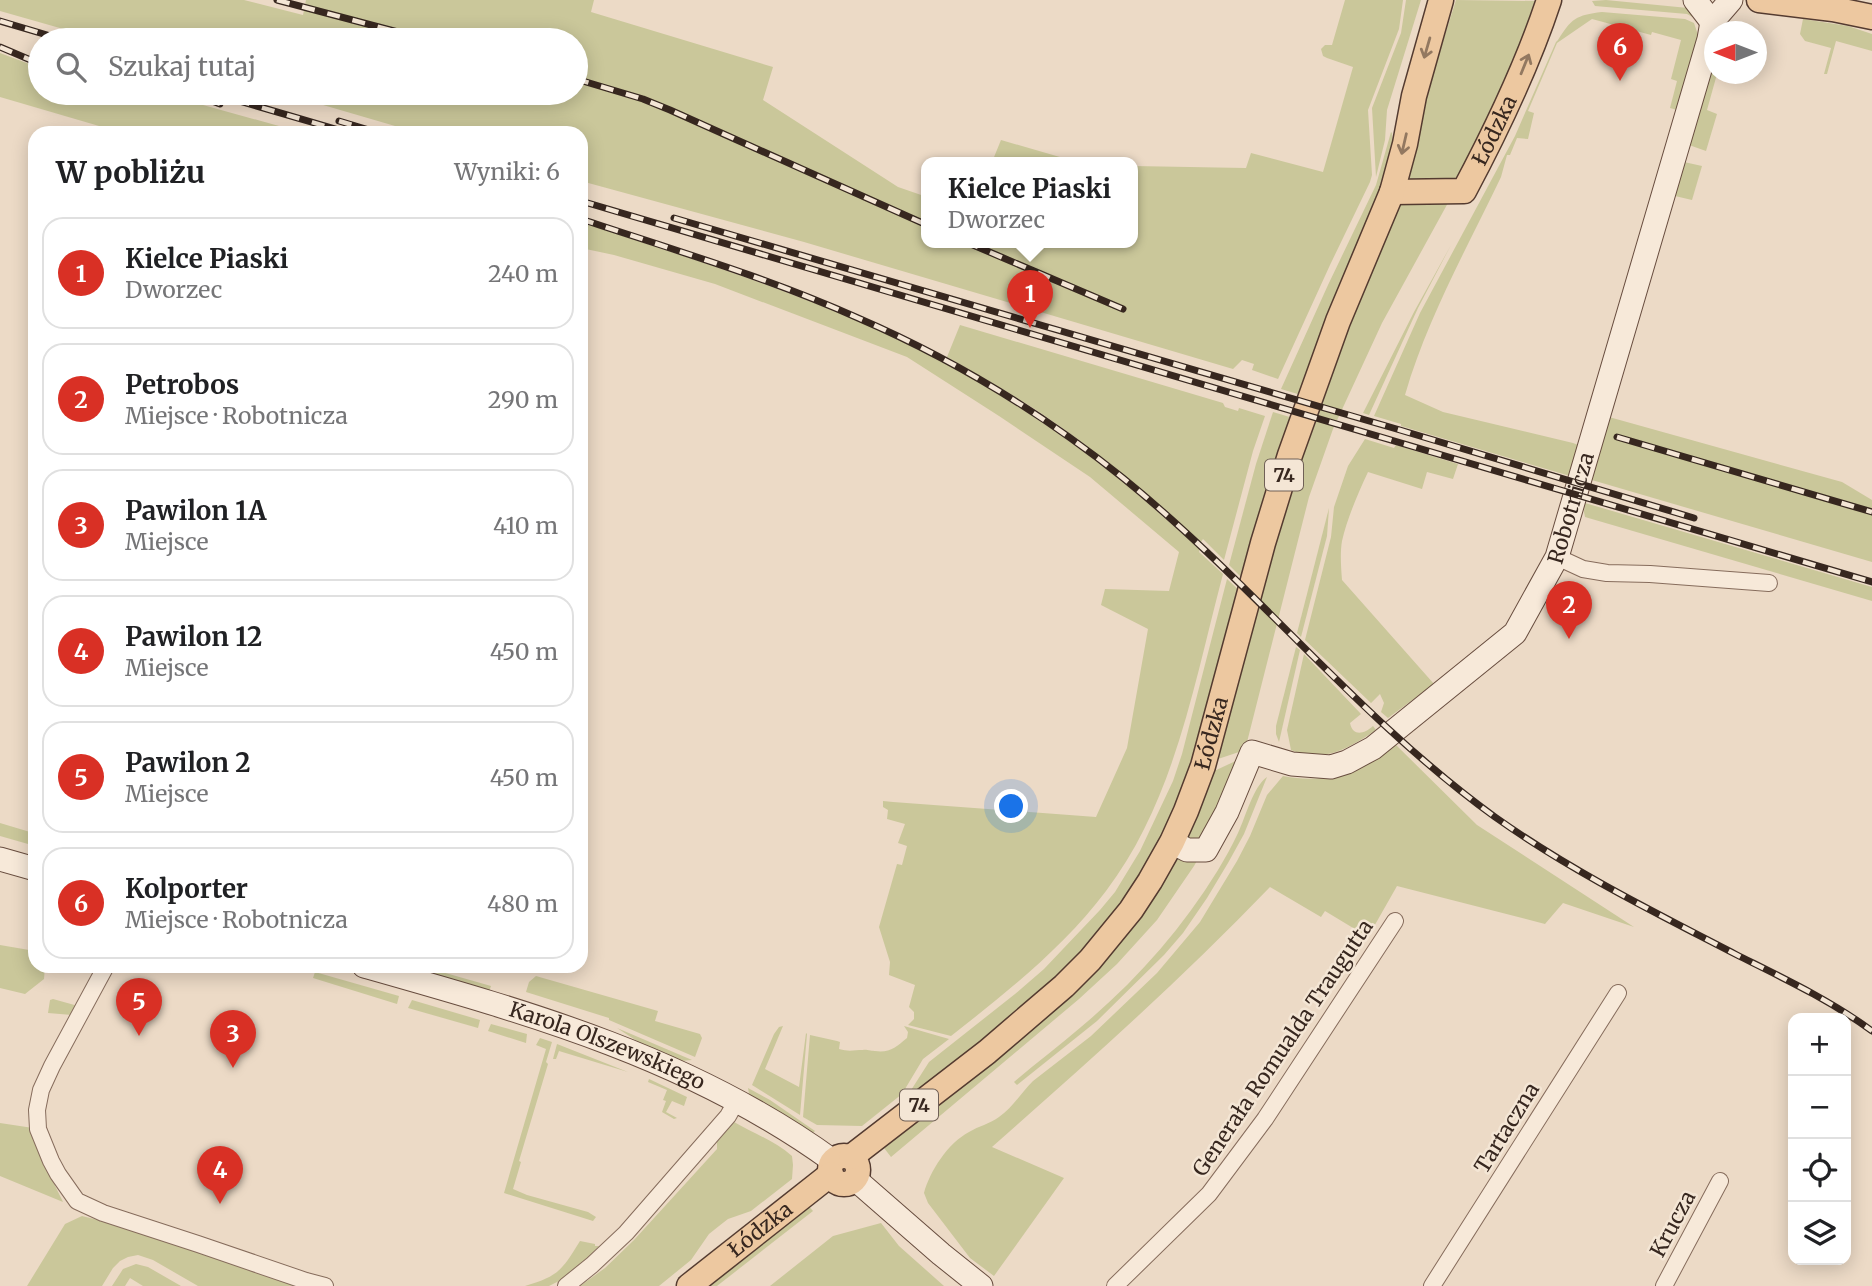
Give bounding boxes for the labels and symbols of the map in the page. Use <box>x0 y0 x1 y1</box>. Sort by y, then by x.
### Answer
north arrow <box>1704 21 1767 84</box>
pin: 6 <box>1597 23 1643 81</box>
one-way arrow <box>1420 37 1433 59</box>
one-way arrow <box>1520 53 1533 75</box>
street label: Łódzka <box>1466 91 1523 170</box>
one-way arrow <box>1397 132 1411 155</box>
pin: 1 <box>1007 270 1053 328</box>
street label: Robotnicza <box>1542 449 1600 567</box>
road number: 74 <box>1265 460 1303 490</box>
pin: 2 <box>1546 581 1592 639</box>
street label: Łódzka <box>1189 694 1234 773</box>
your location <box>994 789 1028 823</box>
street label: Generała Romualda Traugutta <box>1186 914 1379 1181</box>
pin: 5 <box>116 978 162 1036</box>
street label: Karola Olszewskiego <box>506 995 710 1096</box>
pin: 3 <box>210 1010 256 1068</box>
street label: Tartaczna <box>1468 1077 1545 1178</box>
road number: 74 <box>900 1090 938 1120</box>
pin: 4 <box>197 1146 243 1204</box>
street label: Krucza <box>1644 1186 1701 1262</box>
street label: Łódzka <box>722 1196 798 1263</box>

